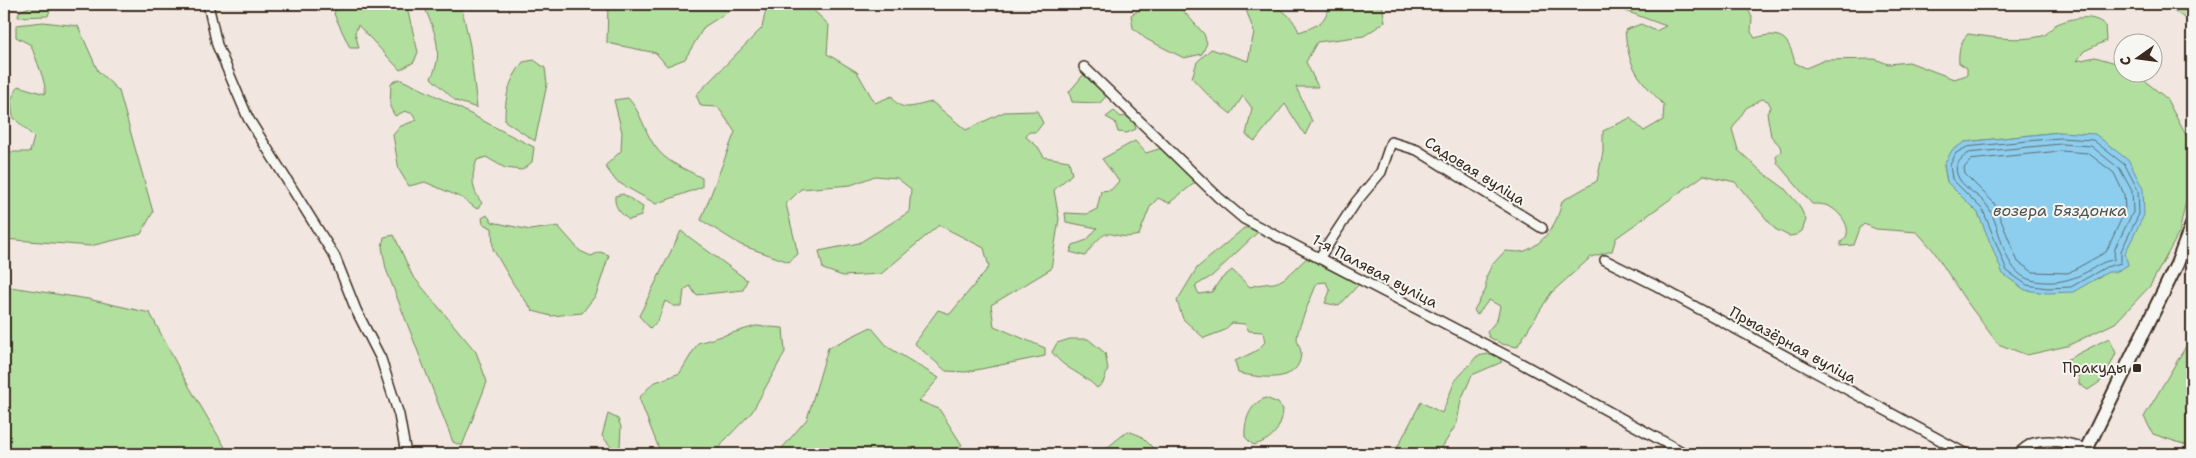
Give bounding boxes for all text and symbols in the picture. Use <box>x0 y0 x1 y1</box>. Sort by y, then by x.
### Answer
north arrow <box>2114 32 2164 82</box>
text: С <box>2116 55 2135 67</box>
street label: Садовая вуліца <box>1421 132 1530 210</box>
water label: возера Бяздонка <box>1993 200 2127 221</box>
street label: 1-я Палявая вуліца <box>1309 229 1442 313</box>
street label: Прыазёрная вуліца <box>1726 302 1861 388</box>
place label: Пракуды <box>2062 358 2127 378</box>
marker: Пракуды <box>2131 362 2143 374</box>

